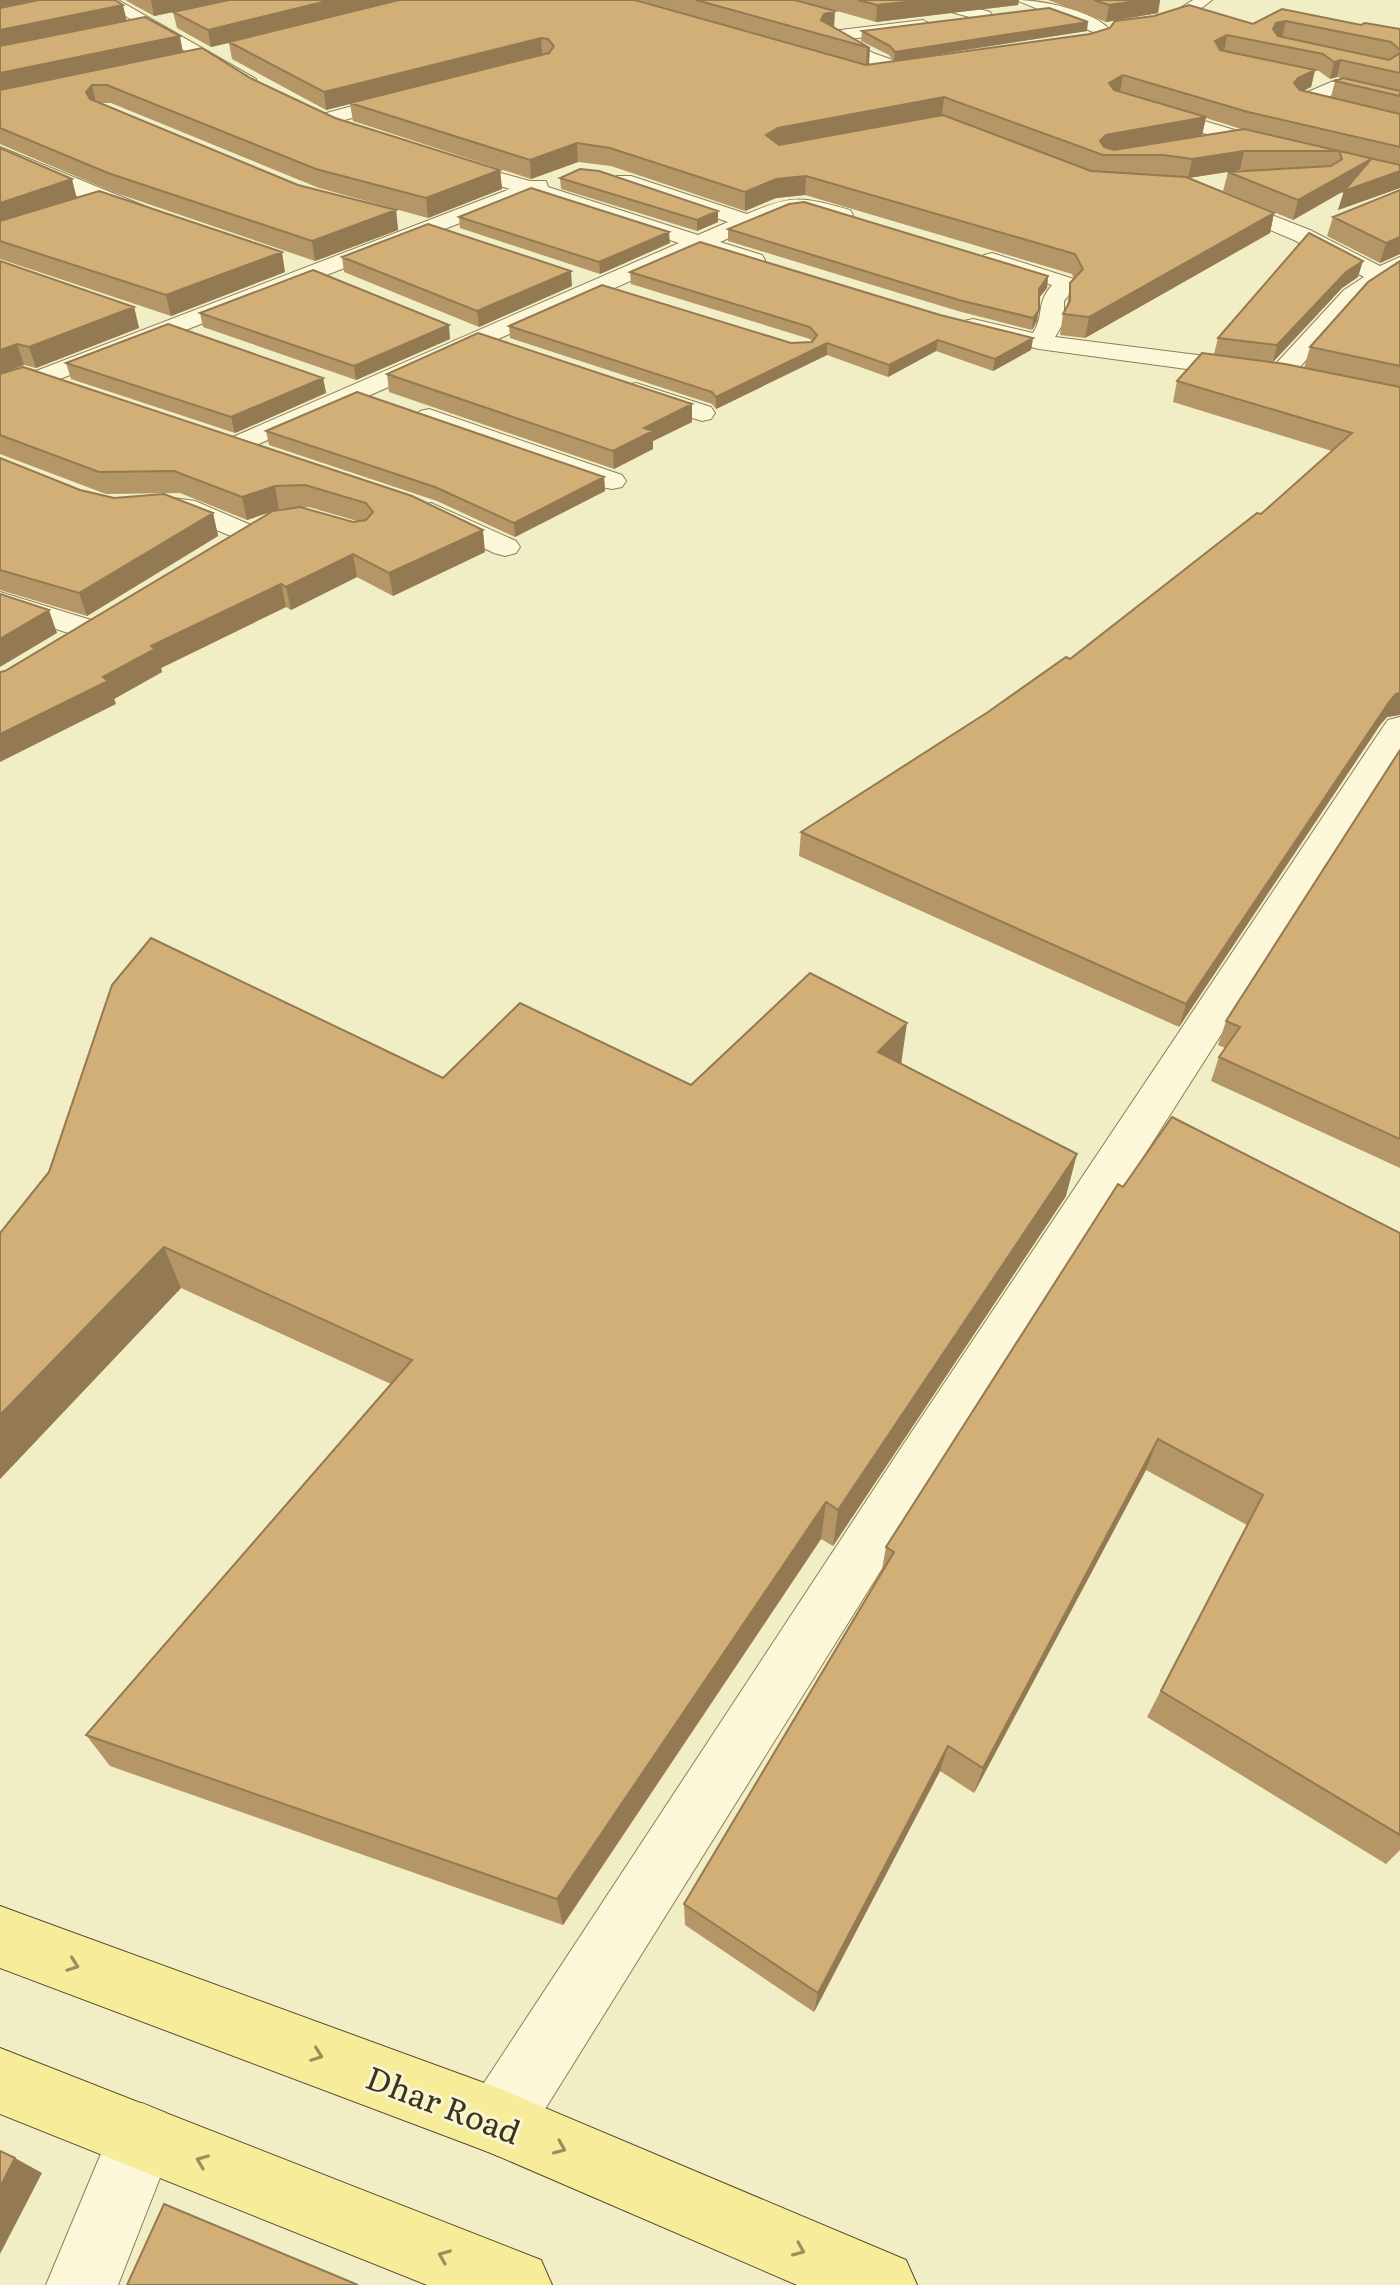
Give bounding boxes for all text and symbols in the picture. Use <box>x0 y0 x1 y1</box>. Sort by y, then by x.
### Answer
one-way arrow <box>65 1955 79 1972</box>
one-way arrow <box>309 2045 323 2062</box>
street label: Dhar Road <box>360 2052 528 2154</box>
one-way arrow <box>551 2138 566 2154</box>
one-way arrow <box>196 2154 210 2170</box>
one-way arrow <box>791 2241 805 2257</box>
one-way arrow <box>438 2249 452 2266</box>

